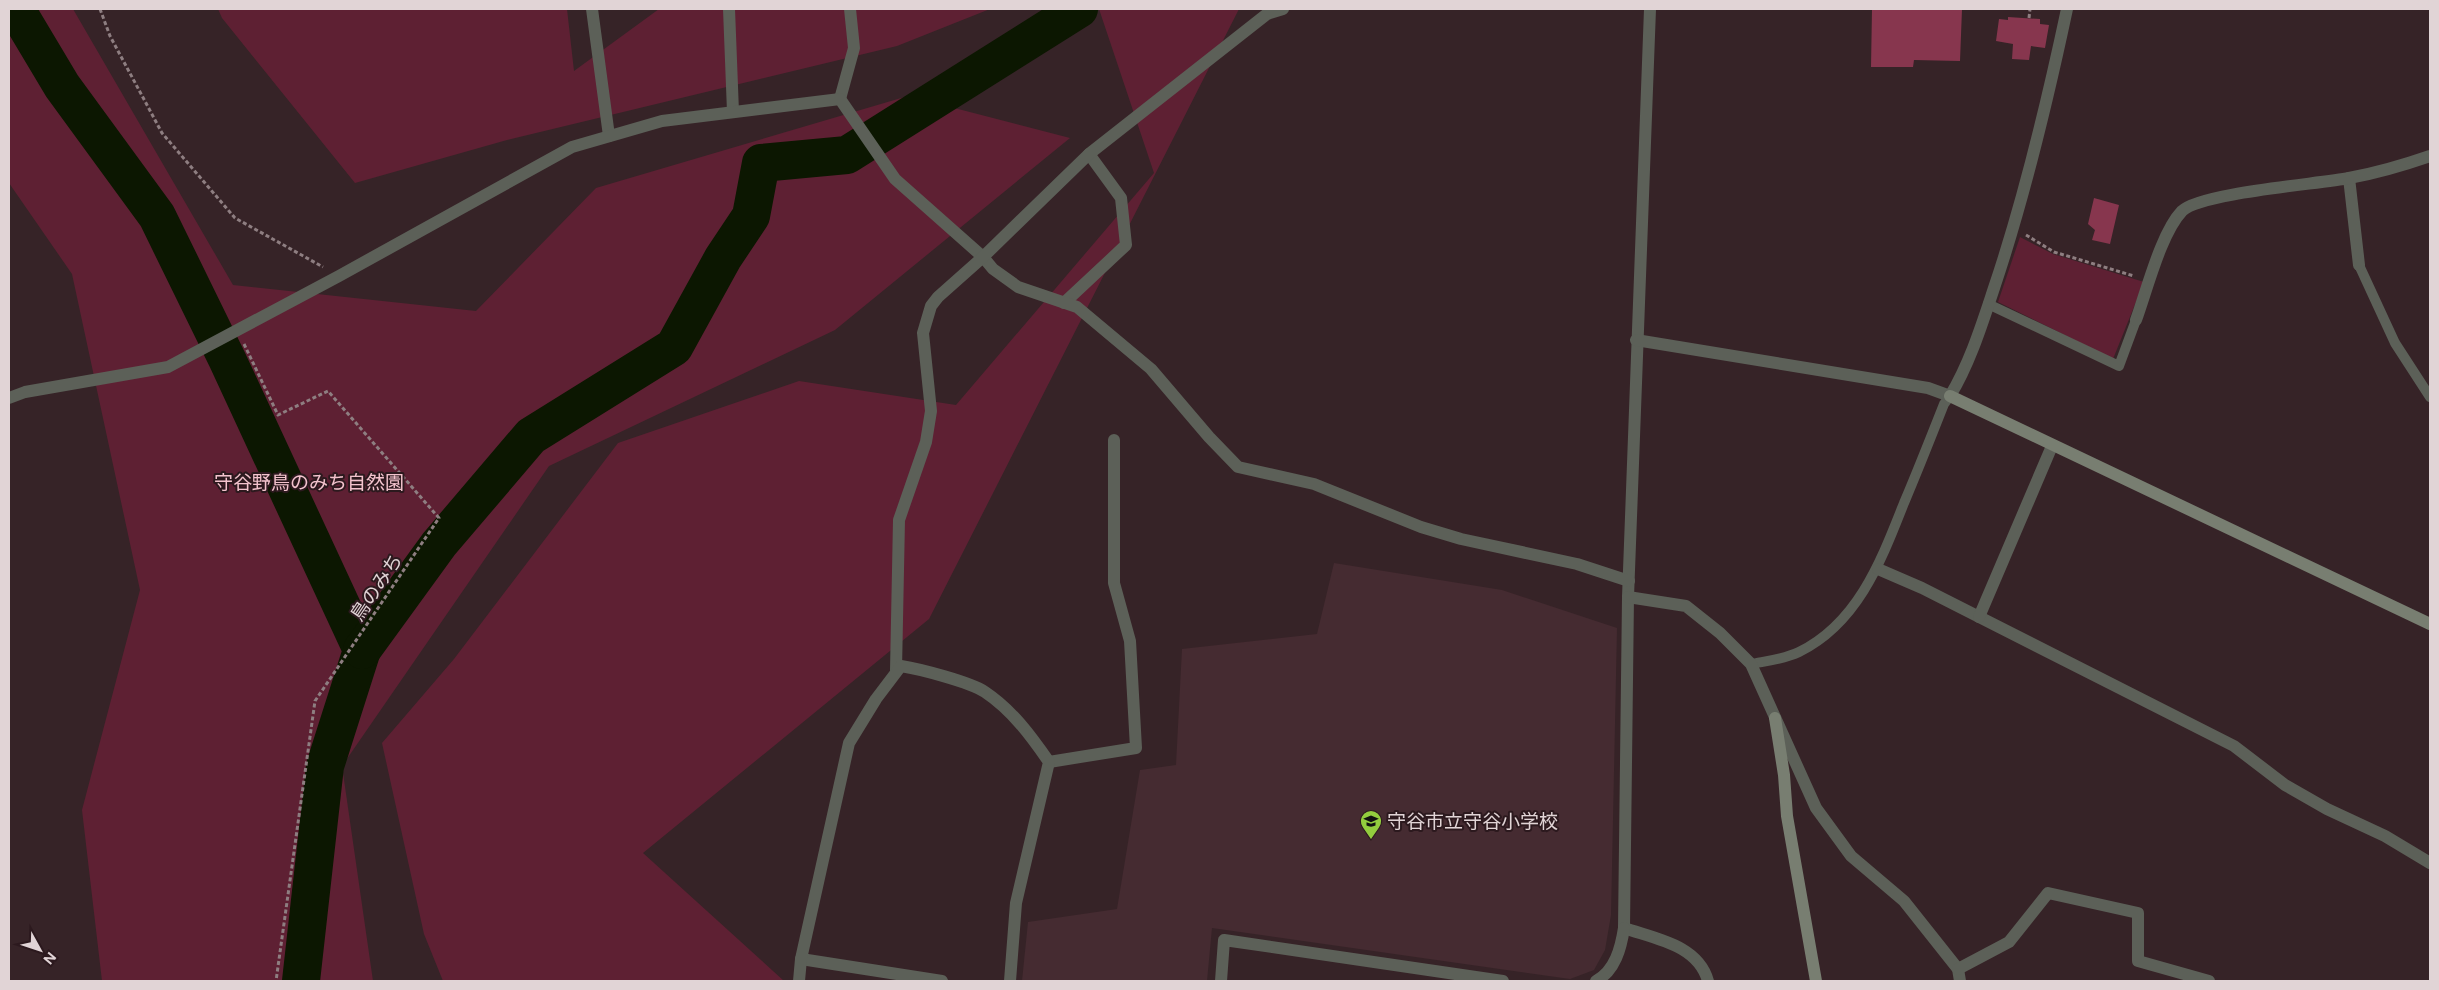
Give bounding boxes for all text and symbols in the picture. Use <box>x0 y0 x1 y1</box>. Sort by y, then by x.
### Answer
park label: 守谷野鳥のみち自然園 <box>214 471 404 494</box>
street label: 鳥のみち <box>346 549 407 625</box>
school or university icon: 守谷市立守谷小学校 <box>1359 809 1383 840</box>
place label: 守谷市立守谷小学校 <box>1387 810 1558 833</box>
north arrow <box>15 925 65 975</box>
text: N <box>40 948 60 968</box>

